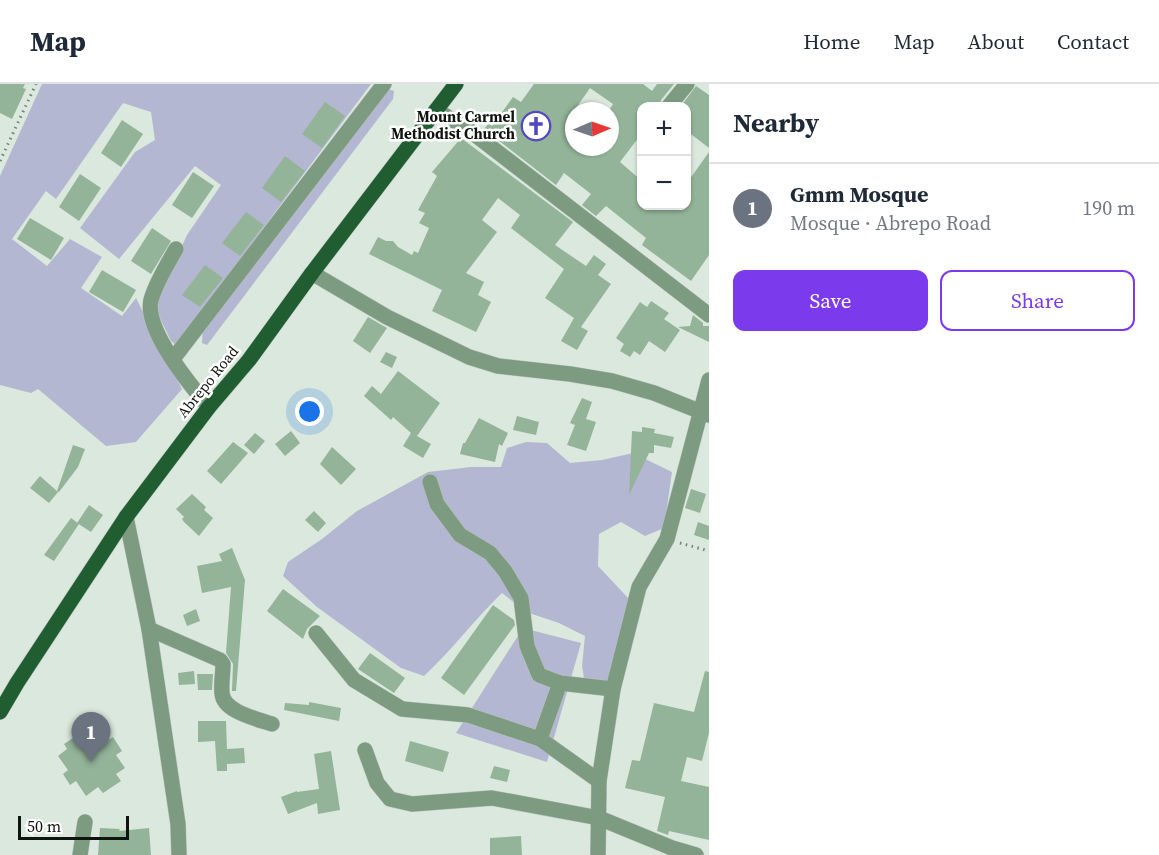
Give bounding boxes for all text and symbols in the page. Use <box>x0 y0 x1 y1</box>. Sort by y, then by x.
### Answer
text: Map <box>30 22 86 60</box>
text: Home <box>803 27 861 56</box>
text: Map <box>894 27 935 56</box>
text: About <box>968 27 1024 56</box>
text: Contact <box>1057 27 1129 56</box>
north arrow <box>565 102 619 156</box>
map controls <box>637 102 691 210</box>
button: + <box>637 102 691 156</box>
text: Nearby <box>733 105 819 141</box>
place label: Mount Carmel Methodist Church <box>391 106 515 144</box>
church icon: Mount Carmel Methodist Church <box>520 110 552 142</box>
button: − <box>637 156 691 210</box>
text: Gmm Mosque <box>790 179 929 209</box>
text: 1 <box>747 194 758 222</box>
text: 190 m <box>1082 194 1135 222</box>
text: Mosque · Abrepo Road <box>790 209 991 237</box>
button: Save <box>733 270 928 331</box>
button: Share <box>940 270 1135 331</box>
street label: Abrepo Road <box>172 341 243 422</box>
your location <box>295 397 324 426</box>
pin: 1 <box>72 712 110 762</box>
scale bar <box>18 813 129 840</box>
text: 50 m <box>27 815 61 837</box>

